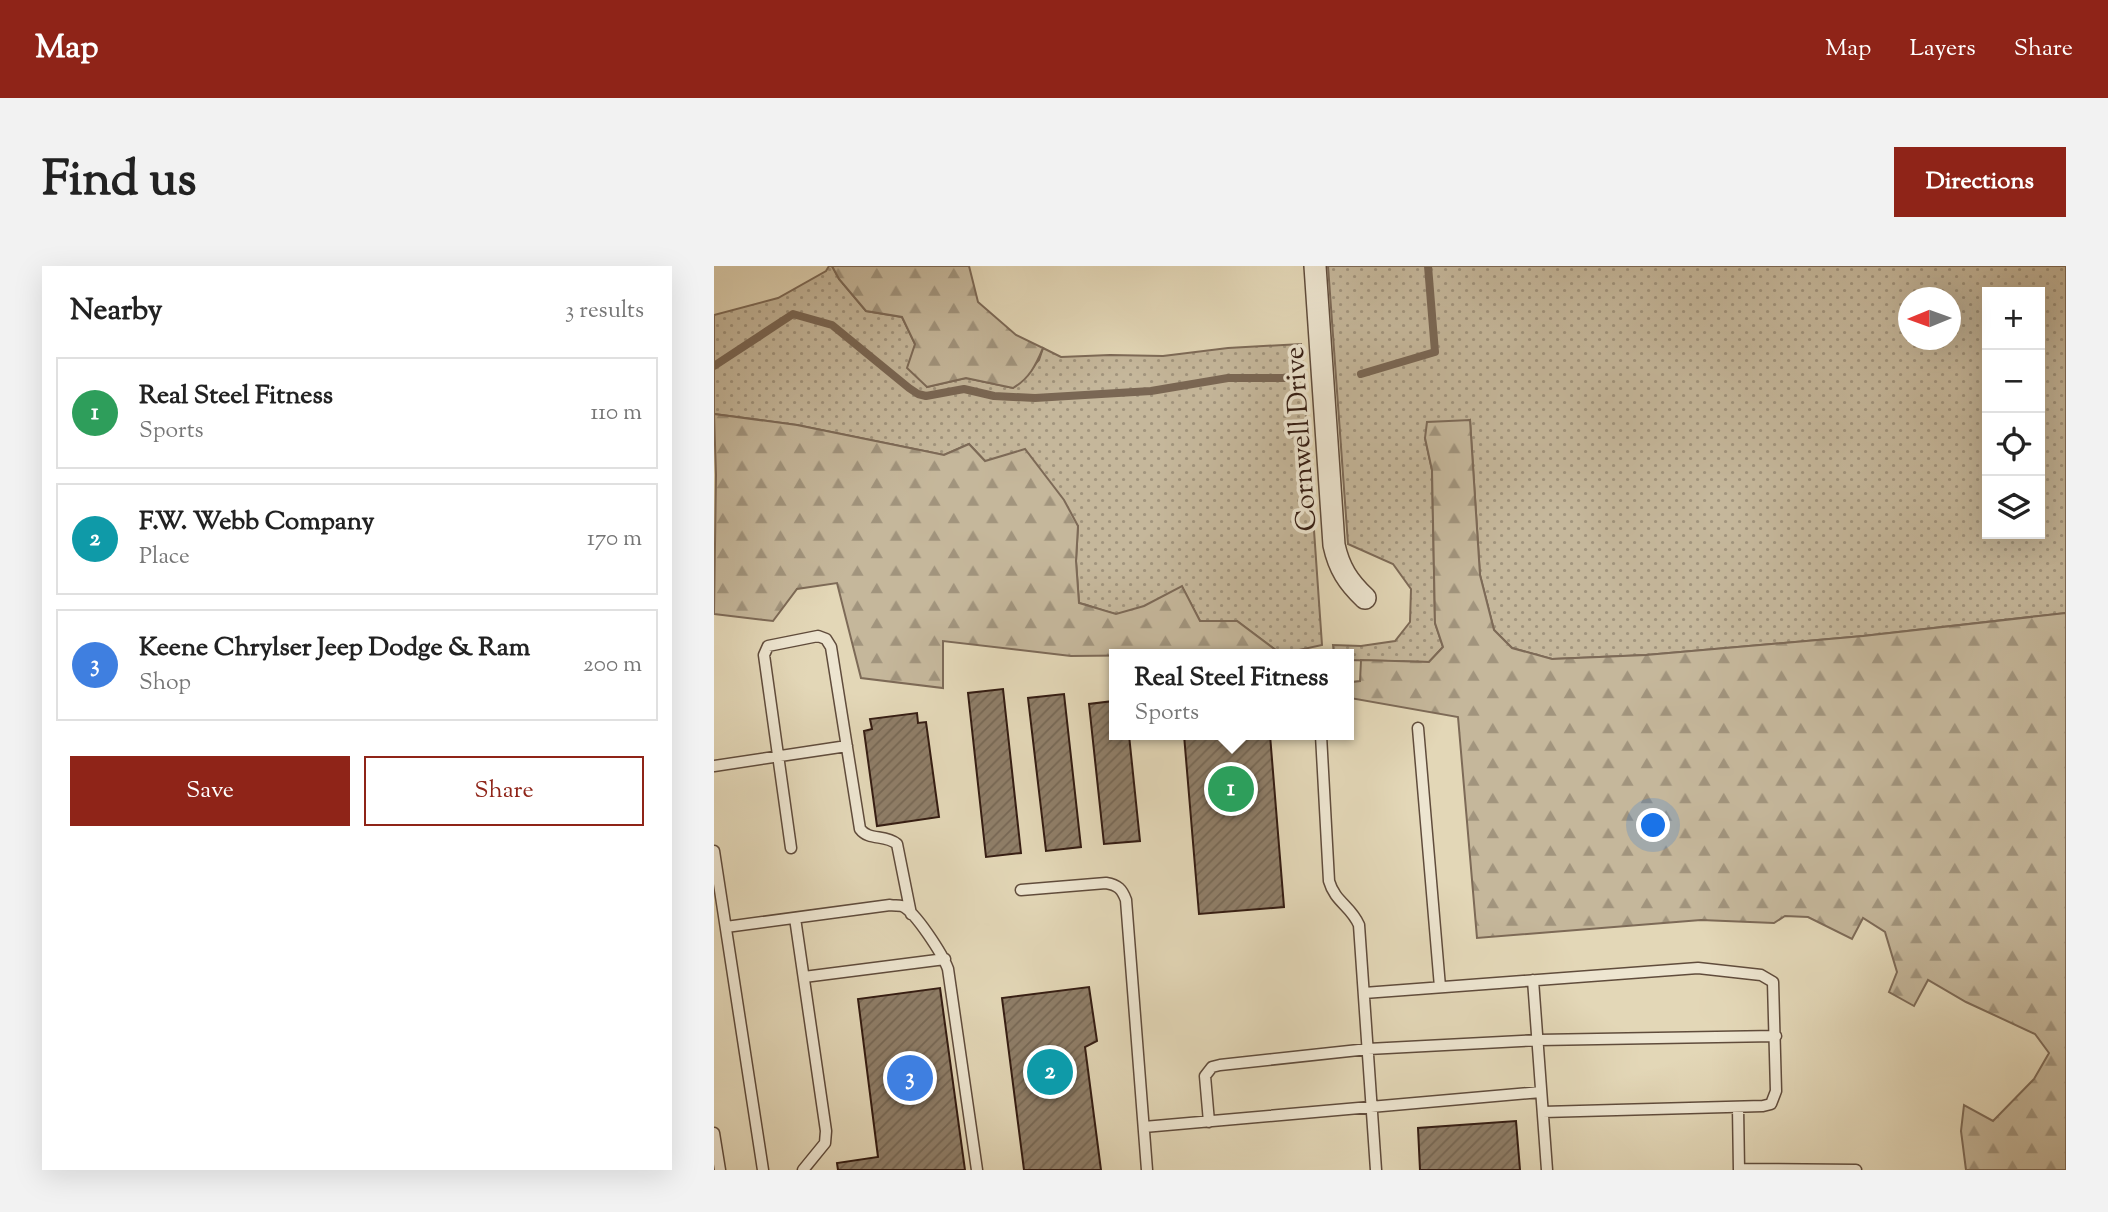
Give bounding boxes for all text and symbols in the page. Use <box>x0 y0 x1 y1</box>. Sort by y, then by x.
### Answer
text: Map <box>35 25 99 73</box>
text: Map <box>1825 32 1871 66</box>
text: Layers <box>1909 32 1976 66</box>
text: Share <box>2014 32 2073 66</box>
text: Find us <box>42 147 196 217</box>
button: Directions <box>1894 147 2066 217</box>
north arrow <box>1898 287 1961 350</box>
map controls <box>1982 287 2045 539</box>
button: + <box>1982 287 2045 350</box>
text: Nearby <box>70 290 162 333</box>
text: 3 results <box>565 295 644 328</box>
street label: Cornwell Drive <box>1276 345 1328 533</box>
button: − <box>1982 350 2045 413</box>
text: Real Steel Fitness <box>139 378 333 415</box>
text: 1 <box>91 397 99 430</box>
text: 110 m <box>591 397 642 430</box>
button: locate <box>1982 413 2045 476</box>
text: Sports <box>139 415 204 448</box>
button: layers <box>1982 476 2045 539</box>
text: F.W. Webb Company <box>139 504 374 541</box>
text: 2 <box>90 523 100 556</box>
text: 170 m <box>587 523 642 556</box>
text: Place <box>139 541 190 574</box>
text: Keene Chrylser Jeep Dodge & Ram <box>139 630 530 667</box>
text: 3 <box>90 649 100 682</box>
text: 200 m <box>583 649 642 682</box>
popup <box>1109 649 1354 740</box>
text: Real Steel Fitness <box>1135 660 1328 697</box>
text: Shop <box>139 667 191 700</box>
text: Sports <box>1135 697 1199 730</box>
button: Save <box>70 756 350 826</box>
button: Share <box>364 756 644 826</box>
pin: 1 <box>1208 763 1254 815</box>
your location <box>1636 808 1670 842</box>
pin: 2 <box>1027 1046 1073 1098</box>
pin: 3 <box>887 1052 933 1104</box>

